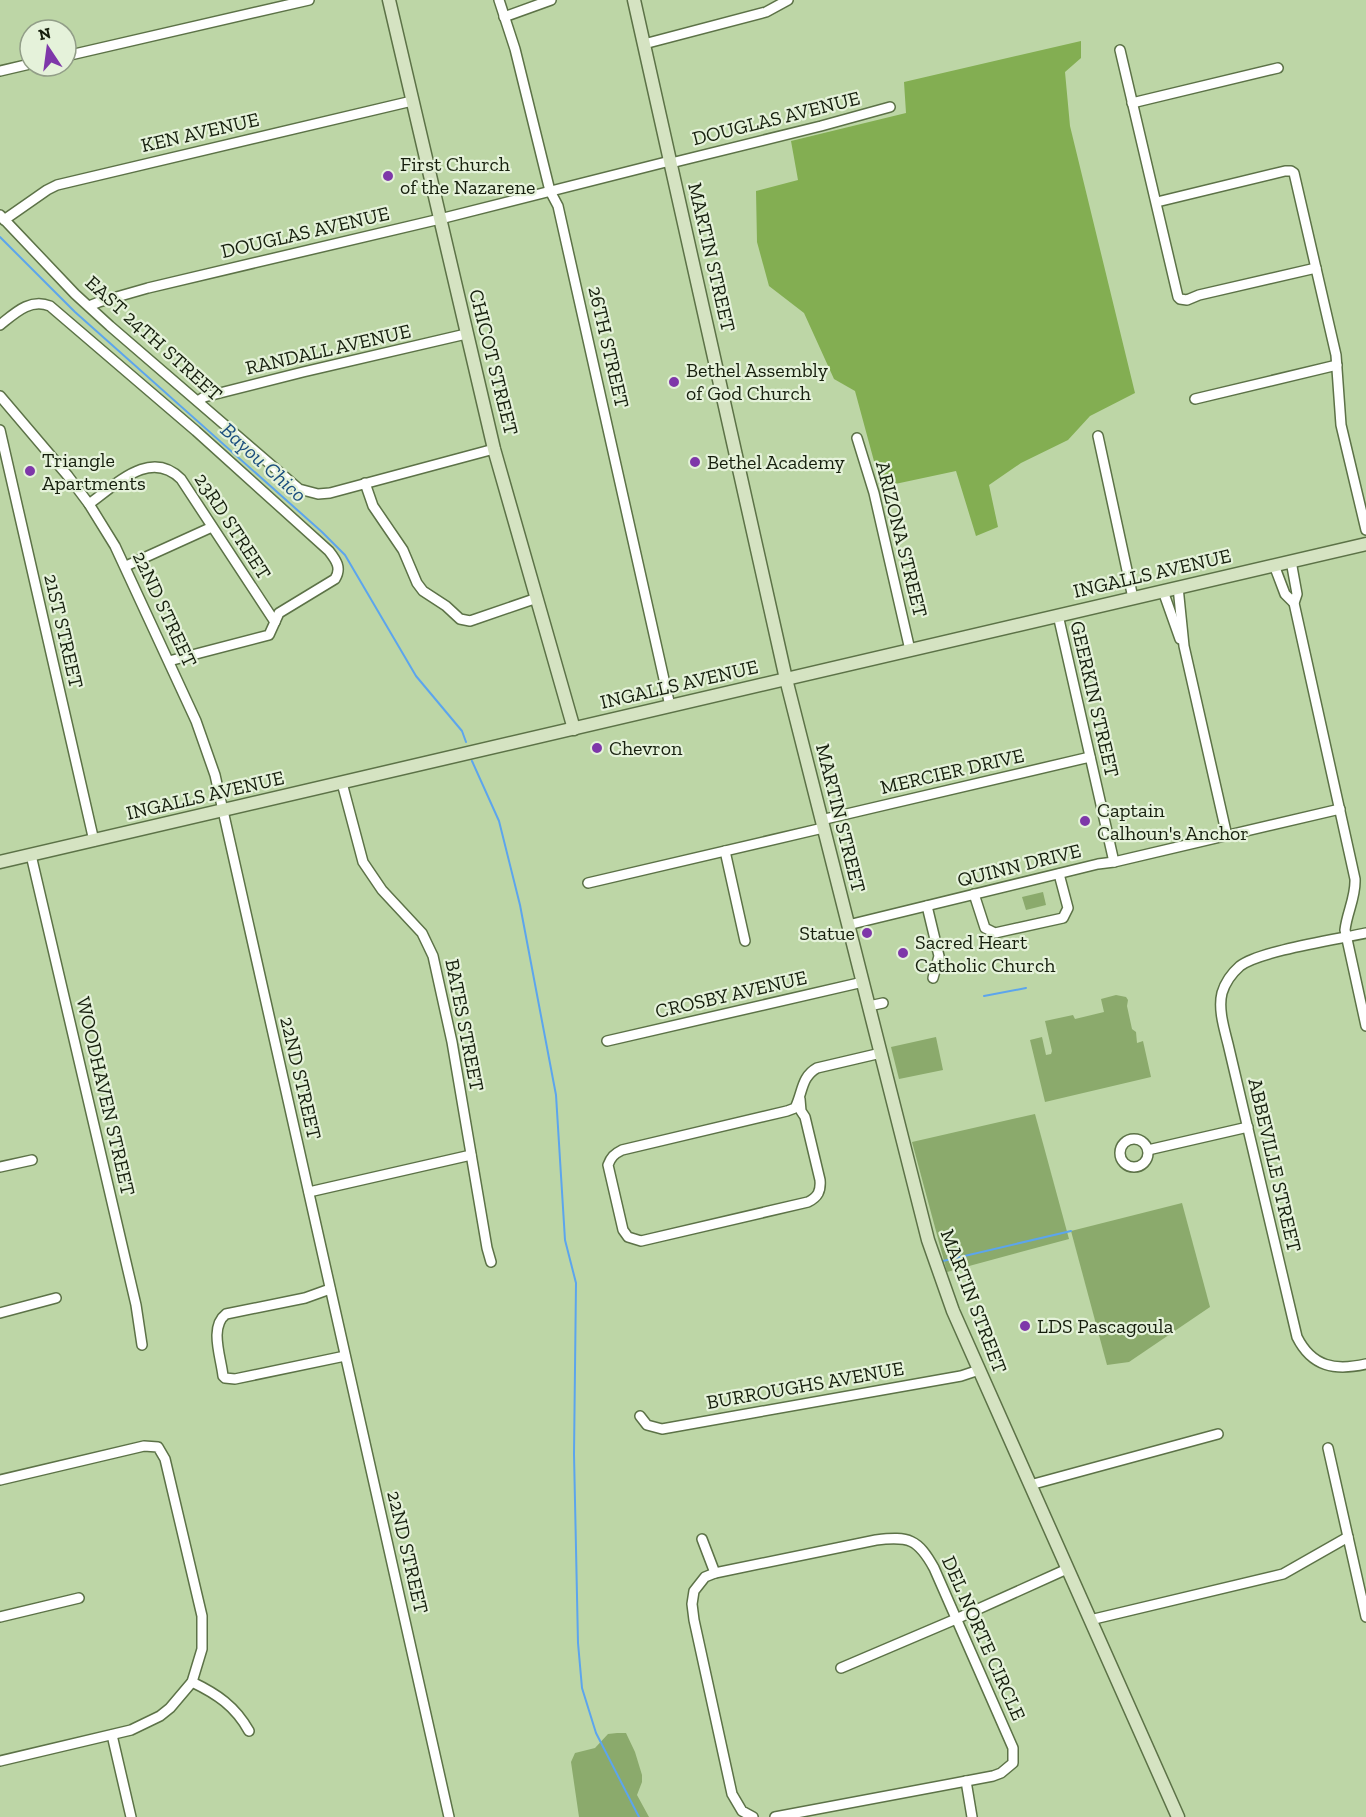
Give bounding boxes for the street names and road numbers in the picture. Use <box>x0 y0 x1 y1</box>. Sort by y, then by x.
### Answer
street label: DOUGLAS AVENUE <box>690 86 862 150</box>
street label: KEN AVENUE <box>139 107 261 157</box>
street label: MARTIN STREET <box>683 180 741 334</box>
street label: DOUGLAS AVENUE <box>218 201 392 263</box>
street label: EAST 24TH STREET <box>81 270 227 406</box>
street label: 26TH STREET <box>583 284 635 410</box>
street label: CHICOT STREET <box>464 287 524 437</box>
street label: RANDALL AVENUE <box>243 318 413 380</box>
street label: ARIZONA STREET <box>871 458 933 620</box>
street label: 23RD STREET <box>190 468 276 584</box>
street label: INGALLS AVENUE <box>1071 543 1233 603</box>
street label: 22ND STREET <box>128 547 202 671</box>
street label: 21ST STREET <box>39 572 89 690</box>
street label: GEERKIN STREET <box>1065 619 1125 779</box>
street label: INGALLS AVENUE <box>598 654 760 714</box>
street label: MARTIN STREET <box>811 741 871 895</box>
street label: MERCIER DRIVE <box>878 743 1026 799</box>
street label: INGALLS AVENUE <box>124 765 286 825</box>
street label: QUINN DRIVE <box>955 838 1083 892</box>
street label: BATES STREET <box>440 957 490 1093</box>
street label: CROSBY AVENUE <box>653 965 809 1023</box>
street label: WOODHAVEN STREET <box>71 994 141 1198</box>
street label: 22ND STREET <box>275 1014 327 1142</box>
street label: ABBEVILLE STREET <box>1243 1076 1307 1254</box>
street label: MARTIN STREET <box>936 1226 1012 1376</box>
street label: BURROUGHS AVENUE <box>704 1356 906 1414</box>
street label: 22ND STREET <box>382 1488 434 1616</box>
street label: DEL NORTE CIRCLE <box>937 1552 1031 1724</box>

